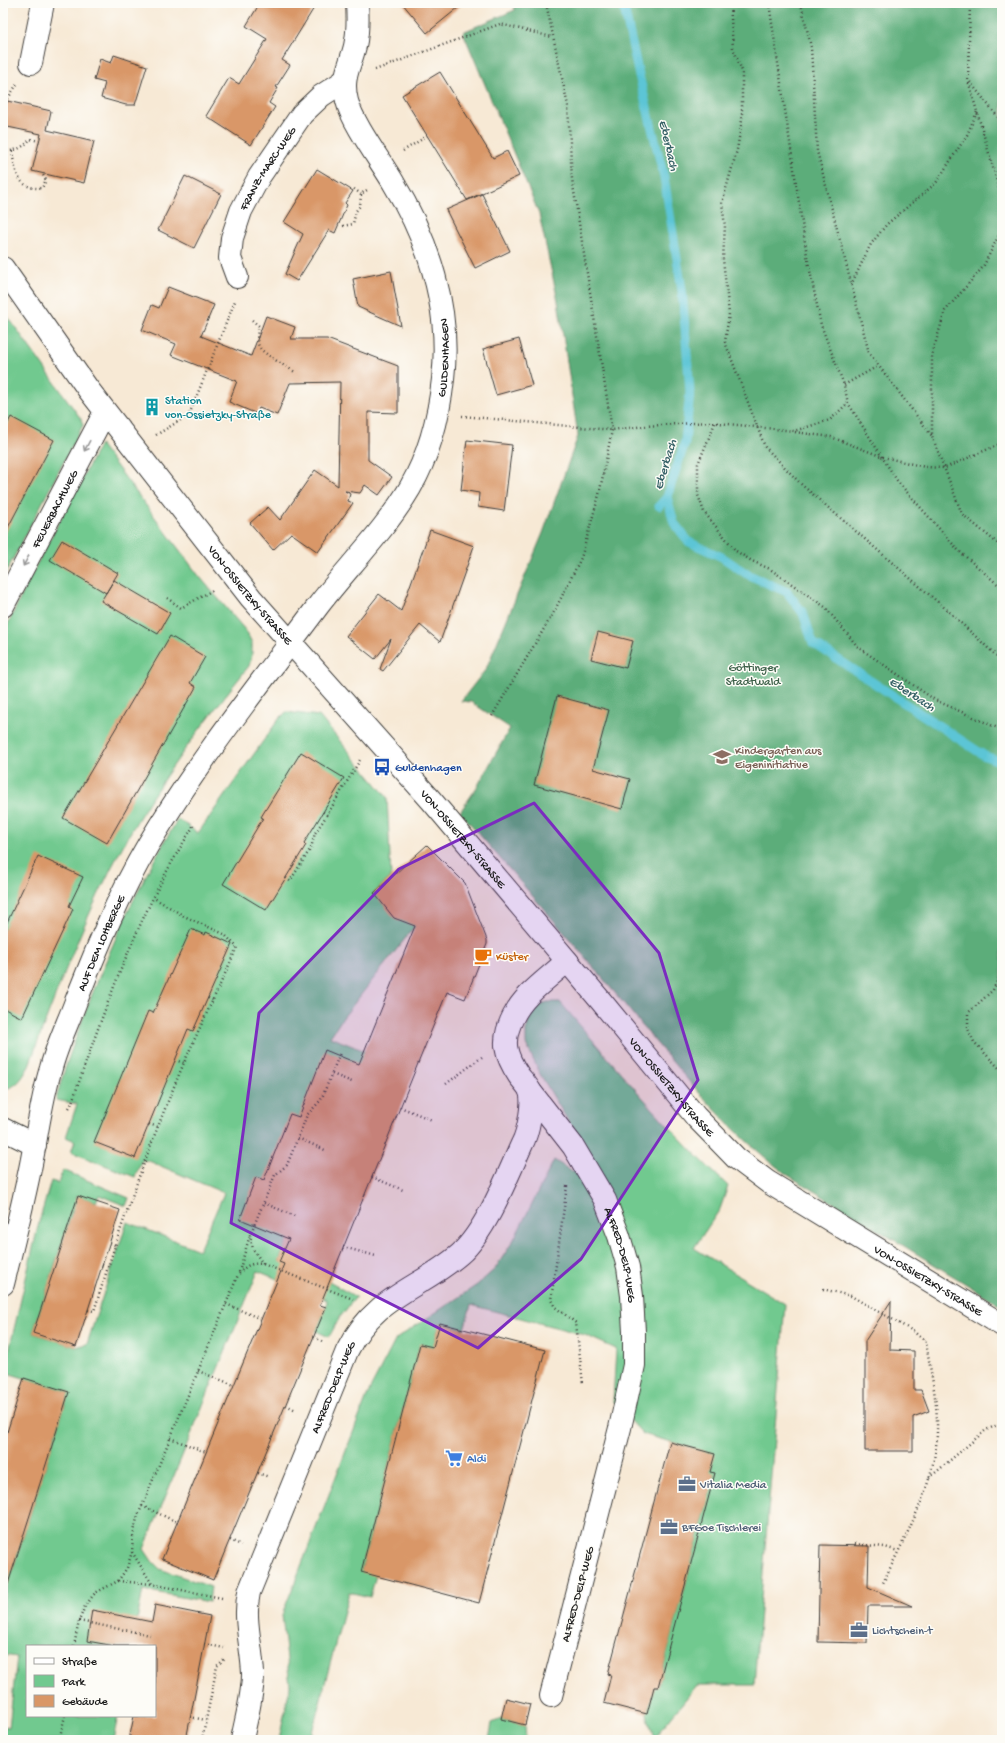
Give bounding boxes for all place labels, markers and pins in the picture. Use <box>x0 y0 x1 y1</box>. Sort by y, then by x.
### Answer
place label: Station von-Ossietzky-Straße <box>165 395 272 423</box>
building icon: Station von-Ossietzky-Straße <box>142 397 162 417</box>
place label: Kindergarten aus Eigeninitiative <box>735 745 822 773</box>
school or university icon: Kindergarten aus Eigeninitiative <box>712 747 732 767</box>
bus stop icon: Guldenhagen <box>372 757 392 777</box>
place label: Guldenhagen <box>395 762 462 776</box>
cafe icon: Küster <box>473 946 493 966</box>
place label: Küster <box>496 951 530 965</box>
supermarket icon: Aldi <box>444 1448 464 1468</box>
place label: Aldi <box>467 1453 487 1467</box>
office icon: Vitalia Media <box>677 1474 697 1494</box>
place label: Vitalia Media <box>699 1479 767 1493</box>
office icon: BFGoe Tischlerei <box>659 1517 679 1537</box>
place label: BFGoe Tischlerei <box>681 1522 762 1536</box>
office icon: Lichtschein-t <box>849 1620 869 1640</box>
place label: Lichtschein-t <box>872 1625 934 1639</box>

